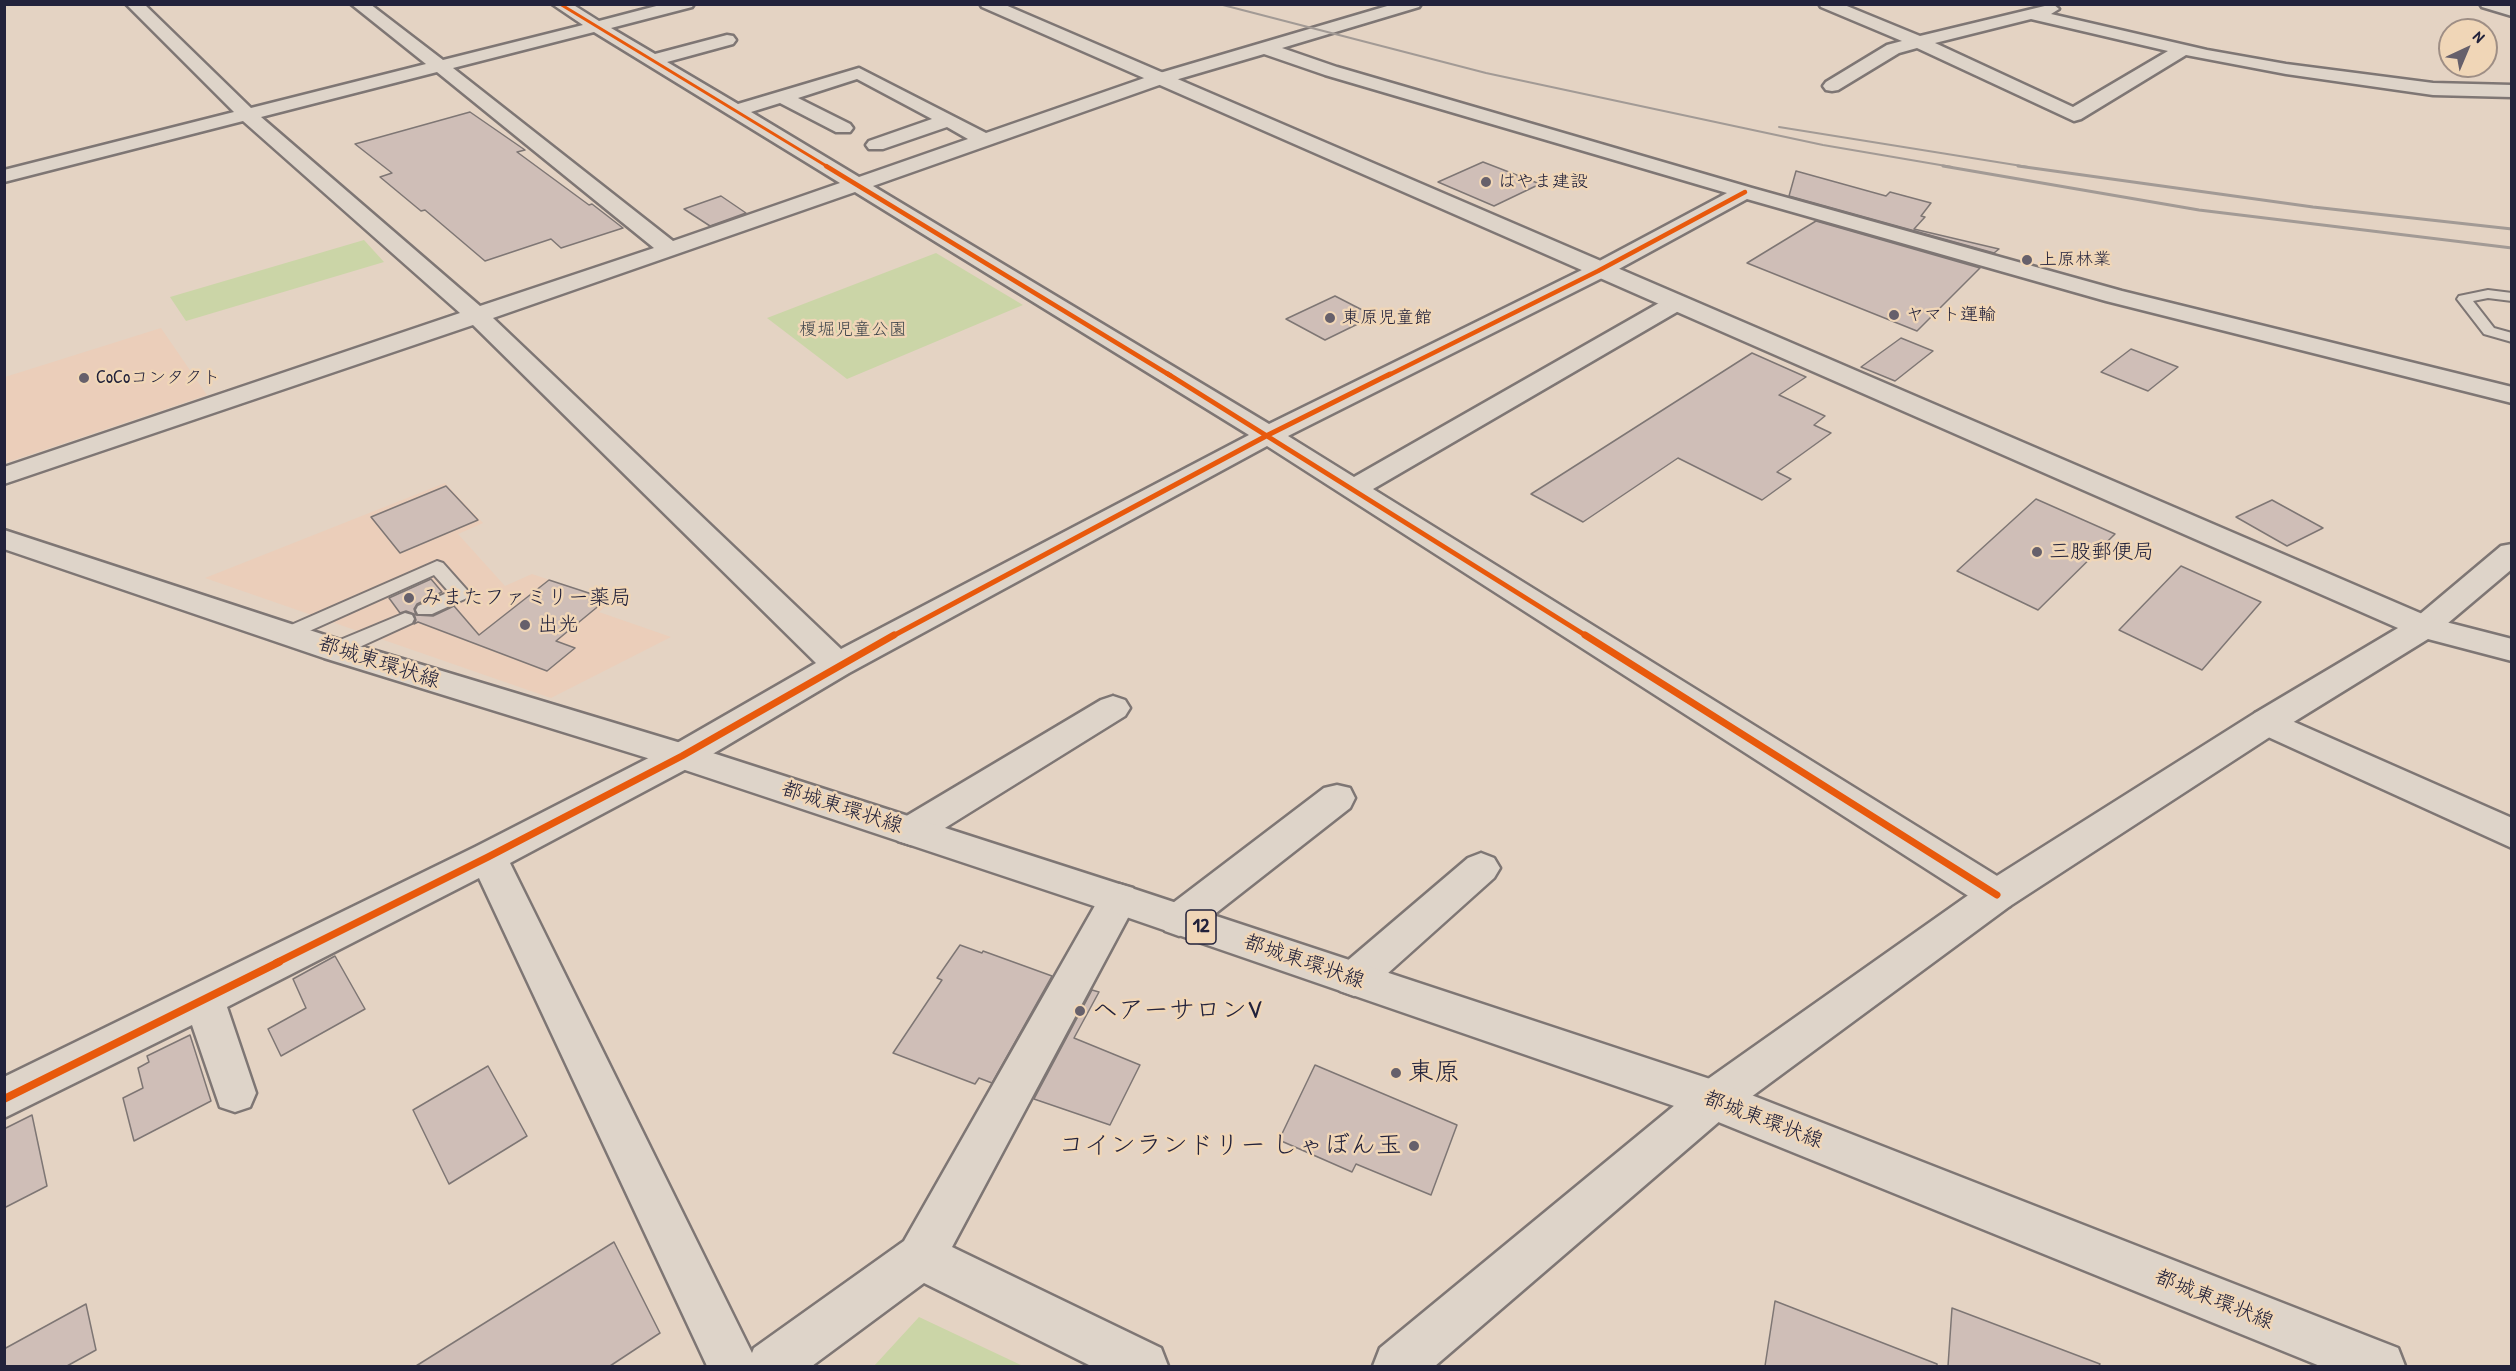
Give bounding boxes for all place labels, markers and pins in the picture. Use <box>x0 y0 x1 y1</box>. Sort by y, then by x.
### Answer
place label: はやま建設 <box>1498 171 1588 193</box>
marker: はやま建設 <box>1479 175 1493 189</box>
place label: 上原林業 <box>2039 249 2111 271</box>
marker: 上原林業 <box>2020 253 2034 267</box>
place label: ヤマト運輸 <box>1906 304 1996 326</box>
place label: 東原児童館 <box>1342 307 1432 329</box>
marker: ヤマト運輸 <box>1887 308 1901 322</box>
marker: 東原児童館 <box>1323 311 1337 325</box>
place label: CoCoコンタクト <box>96 367 220 389</box>
marker: CoCoコンタクト <box>77 371 91 385</box>
place label: 三股郵便局 <box>2049 539 2154 565</box>
marker: 三股郵便局 <box>2030 545 2044 559</box>
place label: みまたファミリー薬局 <box>421 585 631 611</box>
marker: みまたファミリー薬局 <box>402 591 416 605</box>
place label: 出光 <box>537 612 579 638</box>
marker: 出光 <box>518 618 532 632</box>
place label: ヘアーサロンV <box>1092 995 1262 1027</box>
marker: ヘアーサロンV <box>1073 1004 1087 1018</box>
place label: 東原 <box>1408 1057 1460 1089</box>
marker: 東原 <box>1389 1066 1403 1080</box>
place label: コインランドリー しゃぼん玉 <box>1058 1130 1402 1162</box>
marker: コインランドリー しゃぼん玉 <box>1407 1139 1421 1153</box>

